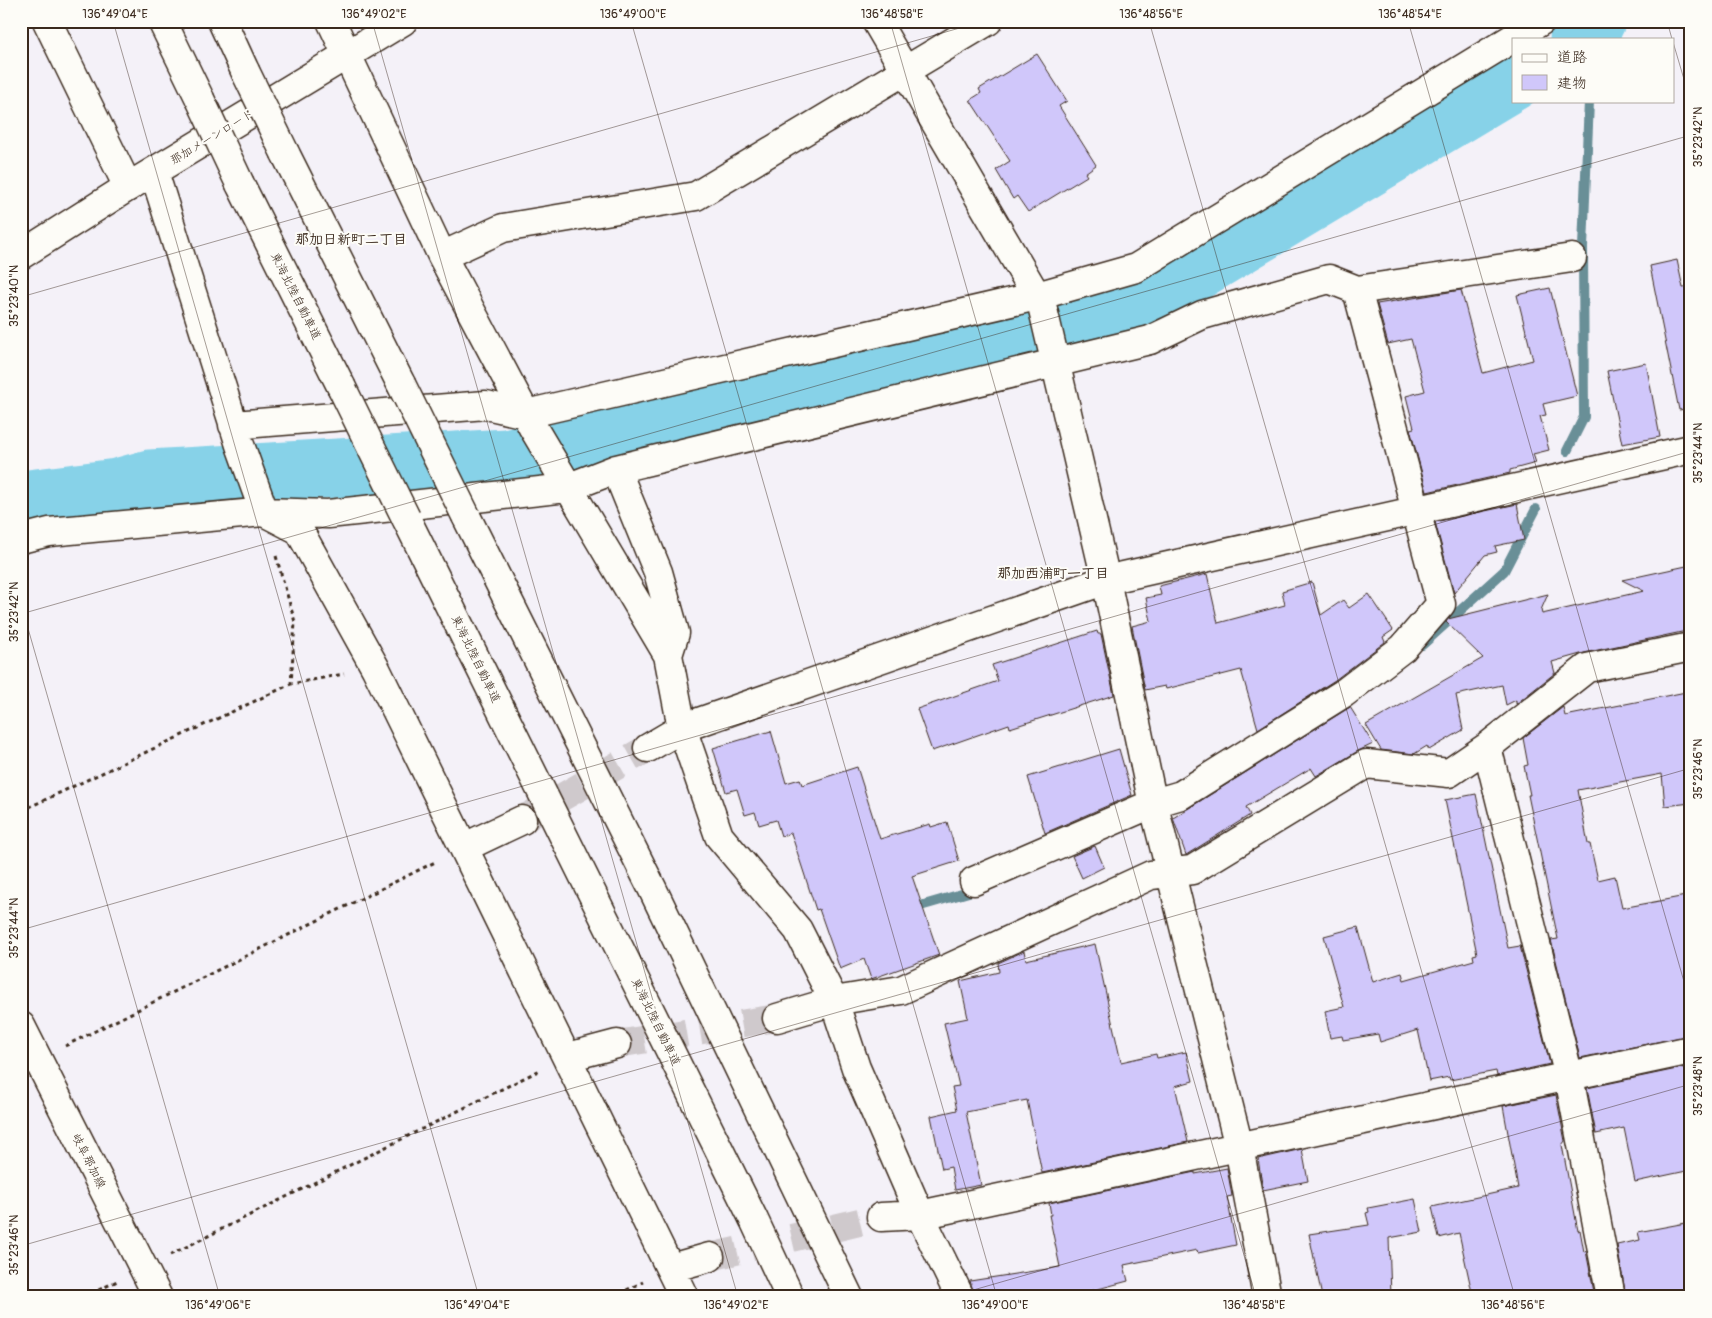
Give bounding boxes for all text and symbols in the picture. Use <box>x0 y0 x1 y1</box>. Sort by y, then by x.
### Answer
text: 136°49'04"E <box>82 7 148 22</box>
text: 136°49'02"E <box>341 7 407 22</box>
text: 136°49'00"E <box>600 7 666 22</box>
text: 136°48'58"E <box>861 7 923 22</box>
text: 136°48'56"E <box>1119 7 1183 22</box>
text: 136°48'54"E <box>1378 7 1442 22</box>
legend <box>1512 38 1674 102</box>
text: 道路 <box>1557 48 1587 67</box>
text: 建物 <box>1557 74 1587 93</box>
street label: 那加メーンロード <box>168 106 257 168</box>
text: 35°23'42"N <box>1691 107 1706 167</box>
district label: 那加日新町二丁目 <box>295 231 407 248</box>
street label: 東海北陸自動車道 <box>267 250 324 342</box>
text: 35°23'40"N <box>7 265 22 327</box>
text: 35°23'44"N <box>1691 423 1706 483</box>
district label: 那加西浦町一丁目 <box>997 565 1109 582</box>
text: 35°23'42"N <box>7 582 22 642</box>
street label: 東海北陸自動車道 <box>448 613 503 706</box>
text: 35°23'46"N <box>1691 739 1706 799</box>
text: 35°23'44"N <box>7 898 22 958</box>
street label: 東海北陸自動車道 <box>628 976 683 1069</box>
text: 35°23'48"N <box>1691 1056 1706 1116</box>
street label: 岐阜那加線 <box>68 1131 109 1191</box>
text: 35°23'46"N <box>7 1215 22 1275</box>
text: 136°49'06"E <box>185 1298 251 1313</box>
text: 136°49'04"E <box>444 1298 510 1313</box>
text: 136°49'02"E <box>703 1298 769 1313</box>
text: 136°49'00"E <box>962 1298 1028 1313</box>
text: 136°48'58"E <box>1223 1298 1285 1313</box>
text: 136°48'56"E <box>1481 1298 1545 1313</box>

